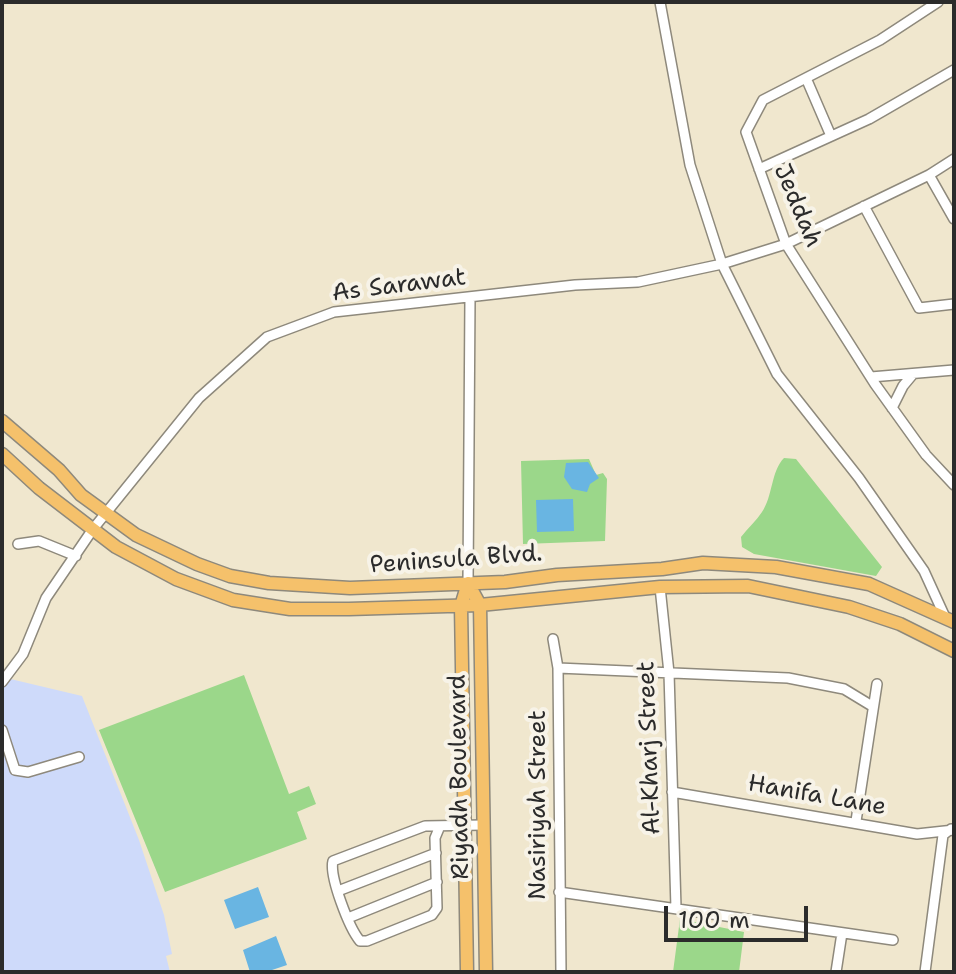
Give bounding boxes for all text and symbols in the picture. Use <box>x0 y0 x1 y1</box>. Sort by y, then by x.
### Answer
street label: Jeddah <box>767 160 827 252</box>
street label: As Sarawat <box>330 264 468 308</box>
street label: Peninsula Blvd. <box>369 540 543 580</box>
street label: Al-Kharj Street <box>633 661 667 835</box>
street label: Riyadh Boulevard <box>444 674 476 880</box>
street label: Nasiriyah Street <box>525 710 553 900</box>
street label: Hanifa Lane <box>746 770 888 822</box>
scale bar <box>668 890 812 940</box>
text: 100 m <box>678 904 750 936</box>

